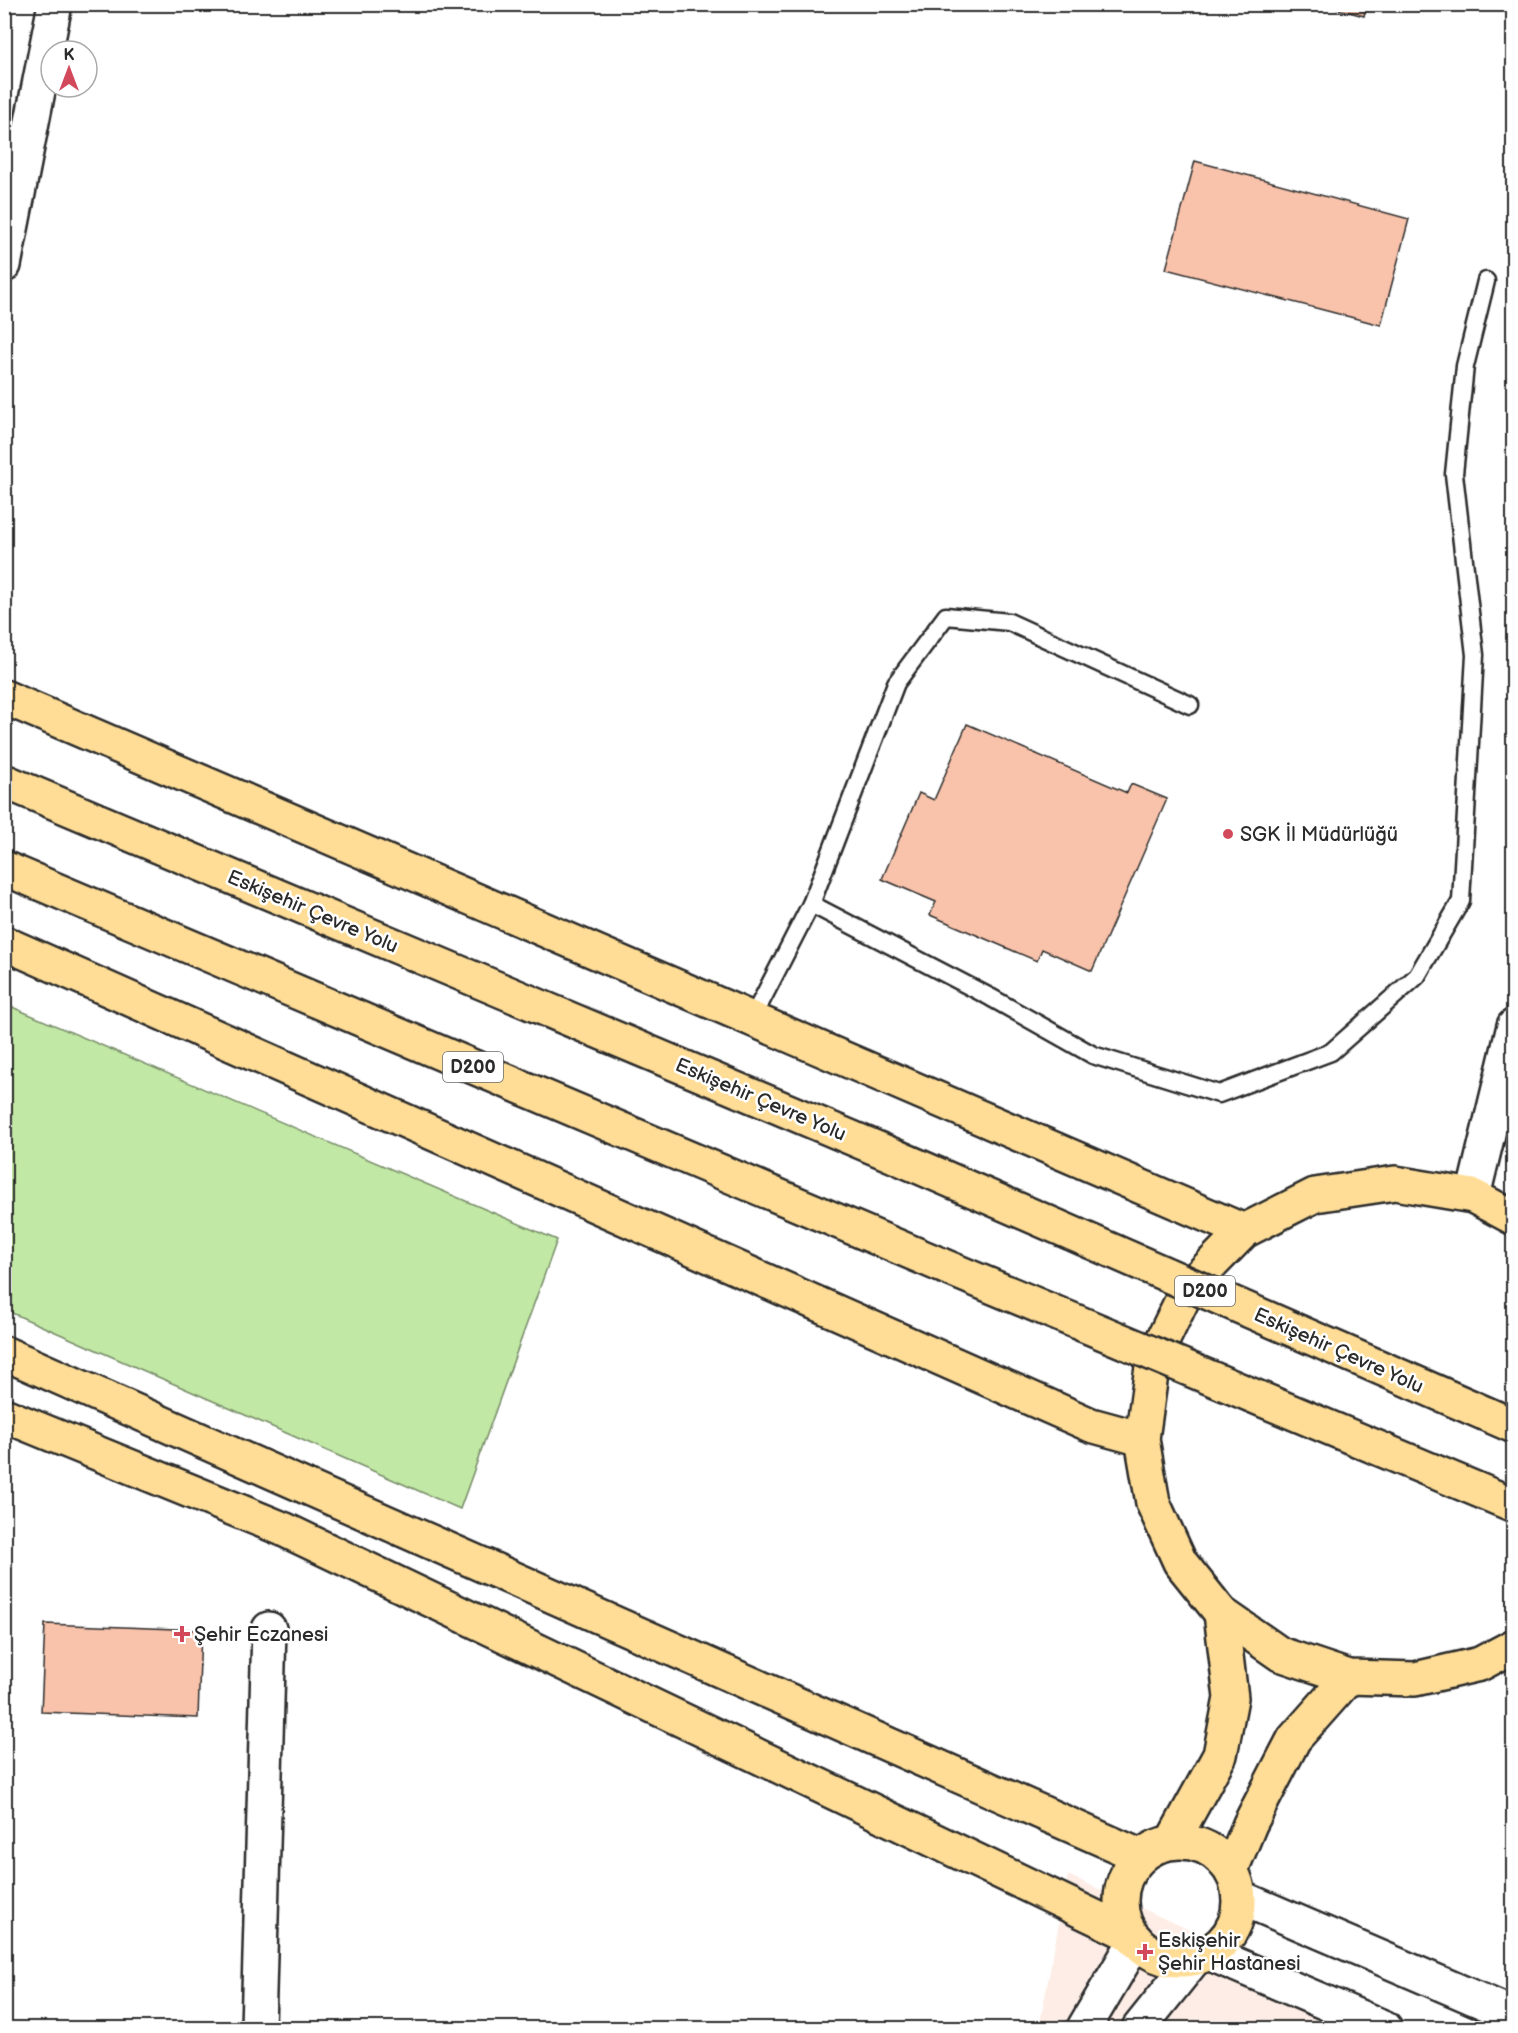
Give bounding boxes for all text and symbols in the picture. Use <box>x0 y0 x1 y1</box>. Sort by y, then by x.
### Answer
north arrow <box>39 39 99 99</box>
text: K <box>64 46 75 65</box>
place label: SGK İl Müdürlüğü <box>1240 822 1398 847</box>
marker: SGK İl Müdürlüğü <box>1221 827 1235 841</box>
street label: Eskişehir Çevre Yolu <box>224 865 402 959</box>
road number: D200 <box>443 1052 503 1082</box>
street label: Eskişehir Çevre Yolu <box>672 1053 850 1147</box>
road number: D200 <box>1175 1276 1235 1306</box>
street label: Eskişehir Çevre Yolu <box>1250 1303 1427 1399</box>
place label: Şehir Eczanesi <box>194 1623 329 1647</box>
marker: Şehir Eczanesi <box>175 1627 189 1641</box>
place label: Eskişehir Şehir Hastanesi <box>1158 1929 1301 1976</box>
marker: Eskişehir Şehir Hastanesi <box>1136 1943 1154 1961</box>

